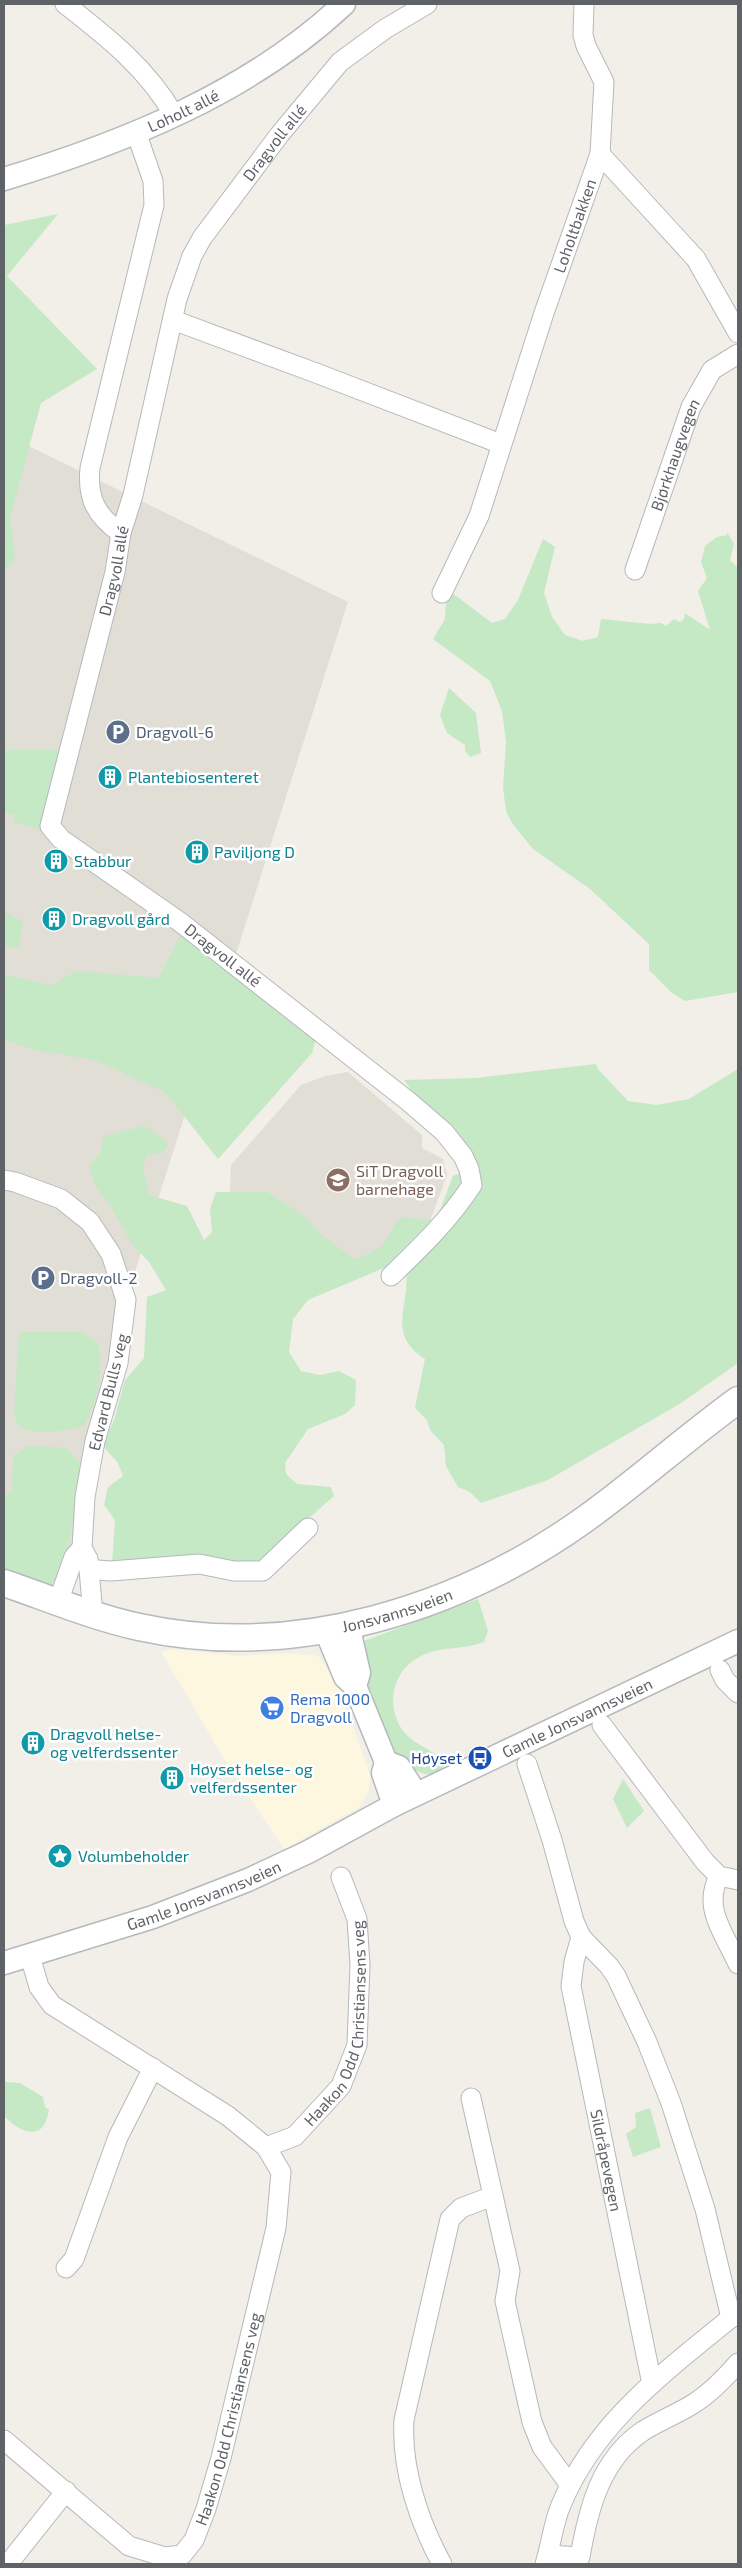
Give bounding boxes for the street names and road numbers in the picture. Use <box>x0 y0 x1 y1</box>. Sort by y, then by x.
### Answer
street label: Loholt allé <box>144 85 222 135</box>
street label: Dragvoll allé <box>238 100 310 184</box>
street label: Loholtbakken <box>549 176 600 275</box>
street label: Bjørkhaugvegen <box>646 395 703 513</box>
street label: Dragvoll allé <box>94 523 132 618</box>
street label: Dragvoll allé <box>181 919 265 990</box>
street label: Edvard Bulls veg <box>84 1331 131 1452</box>
street label: Jonsvannsveien <box>340 1584 455 1635</box>
street label: Gamle Jonsvannsveien <box>499 1673 655 1761</box>
street label: Gamle Jonsvannsveien <box>124 1856 284 1934</box>
street label: Haakon Odd Christiansens veg <box>299 1920 369 2129</box>
street label: Sildråpevegen <box>587 2107 627 2213</box>
street label: Haakon Odd Christiansens veg <box>191 2310 265 2528</box>

